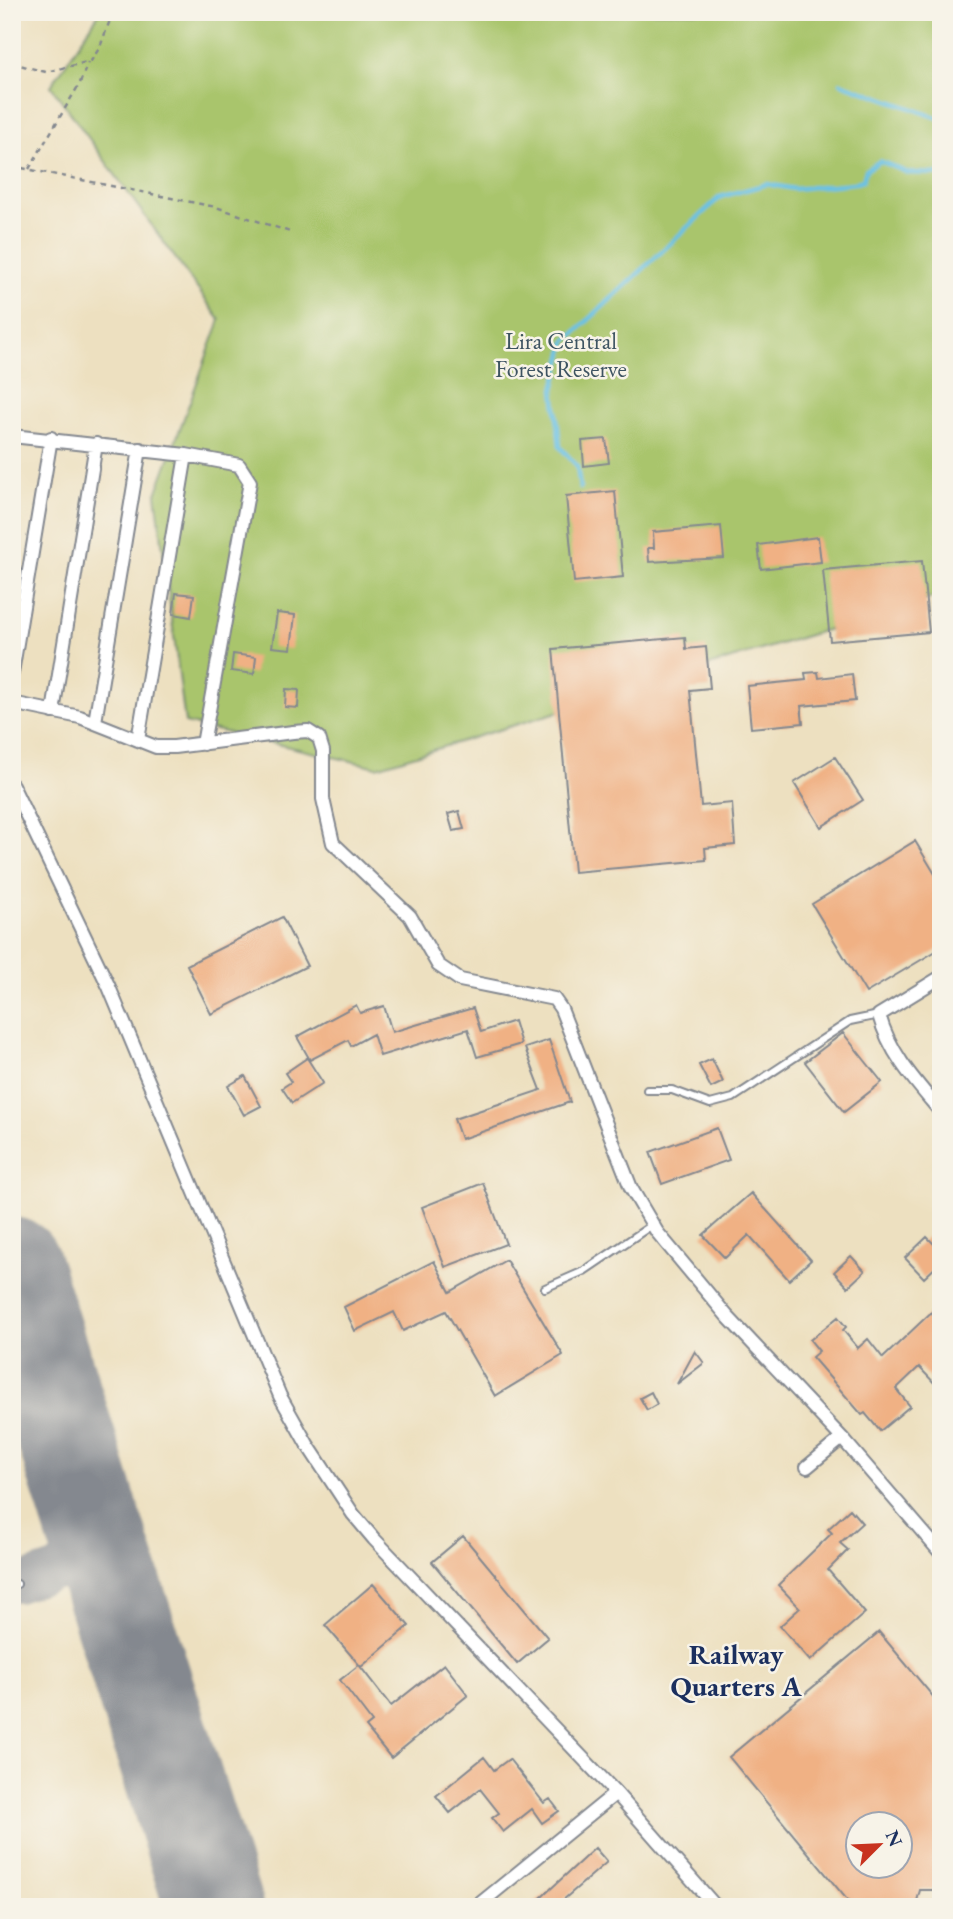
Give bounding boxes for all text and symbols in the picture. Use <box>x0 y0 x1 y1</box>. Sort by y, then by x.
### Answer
park label: Lira Central Forest Reserve <box>495 325 627 384</box>
district label: Railway Quarters A <box>670 1636 802 1704</box>
north arrow <box>844 1811 914 1881</box>
text: N <box>880 1826 909 1851</box>

